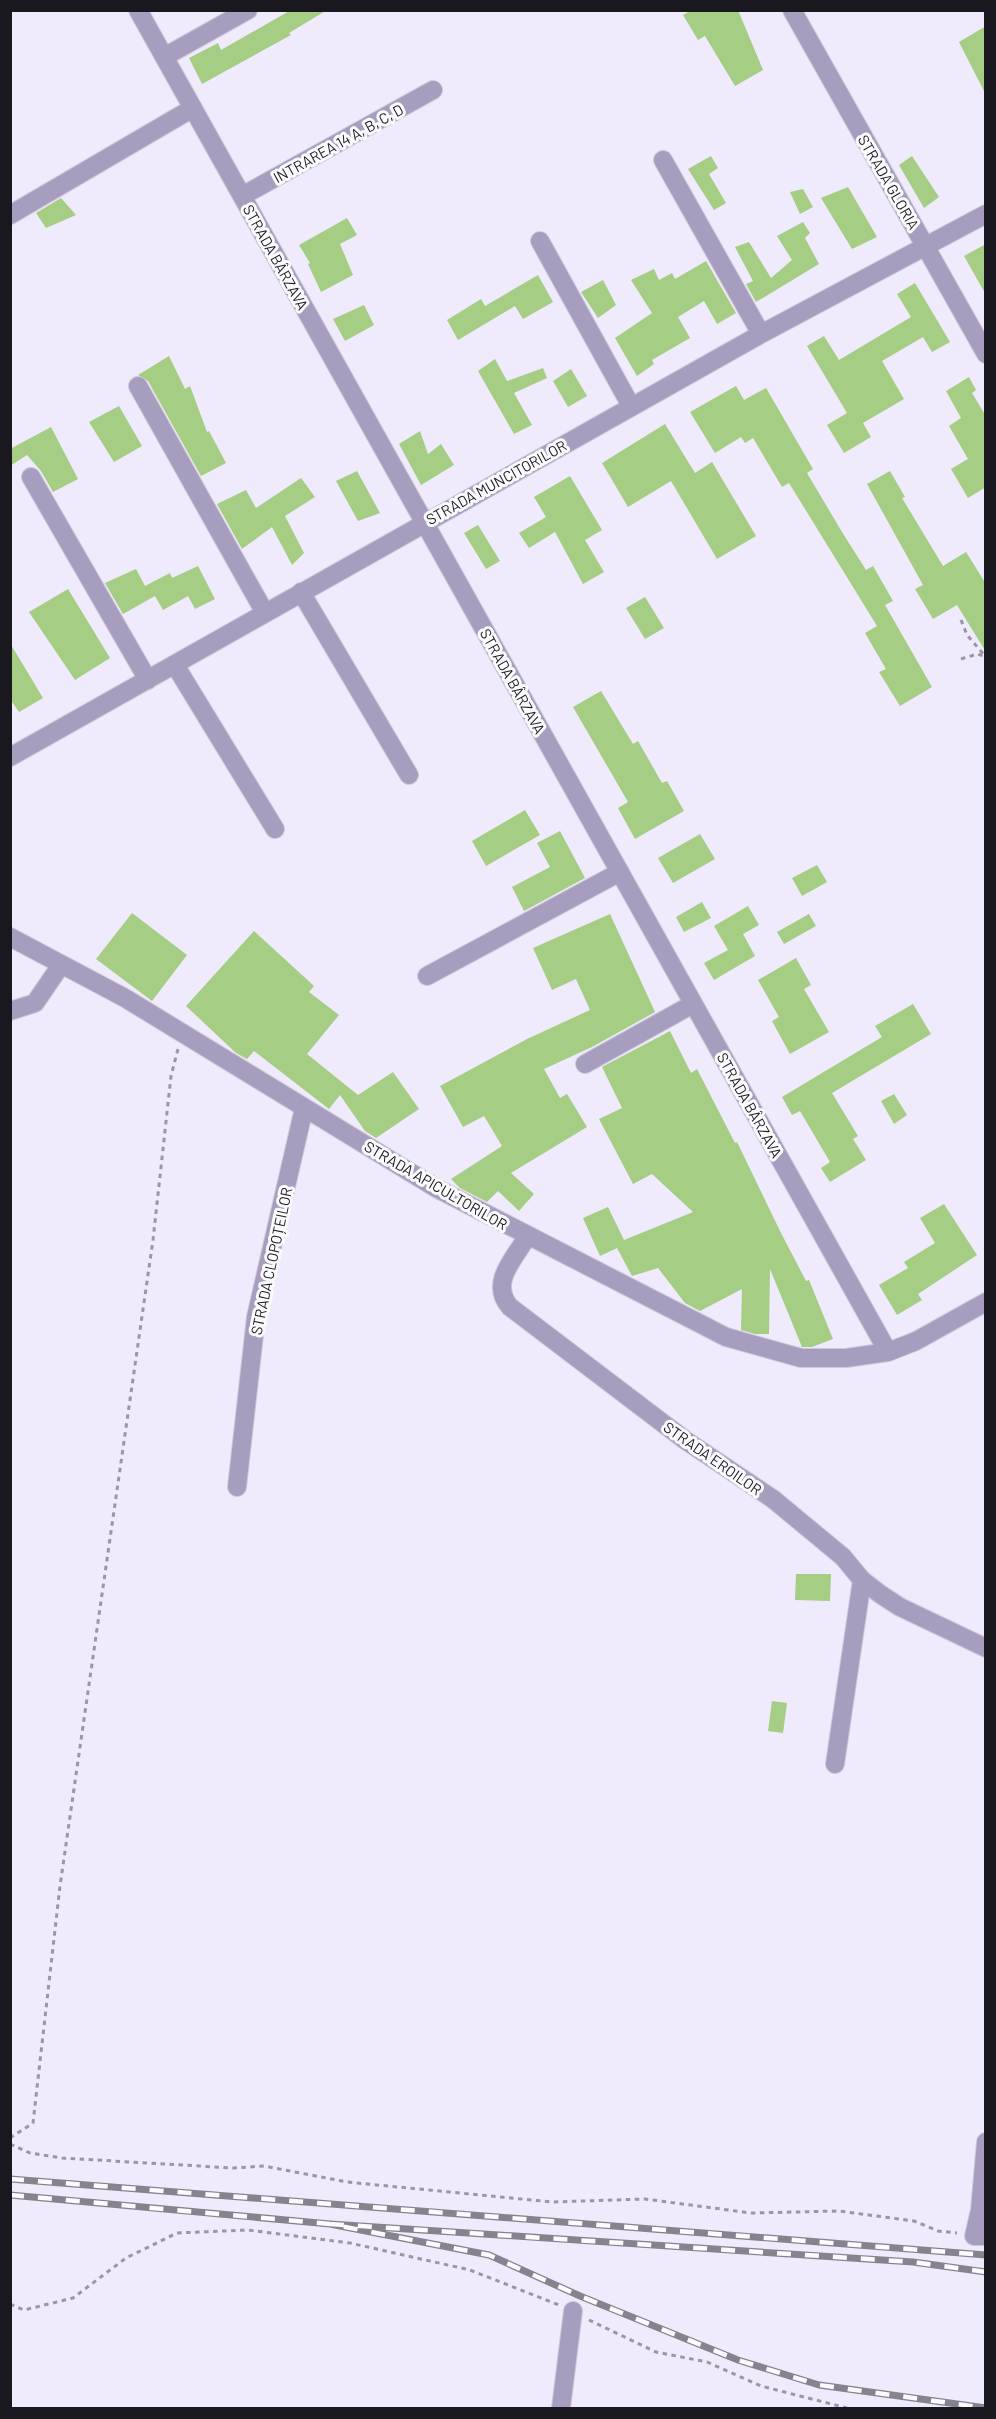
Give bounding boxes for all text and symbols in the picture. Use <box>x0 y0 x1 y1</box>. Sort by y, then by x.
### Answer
street label: INTRAREA 14 A, B, C, D <box>270 100 406 186</box>
street label: STRADA GLORIA <box>855 132 923 232</box>
street label: STRADA BÂRZAVA <box>240 201 312 313</box>
street label: STRADA MUNCITORILOR <box>423 436 569 528</box>
street label: STRADA BÂRZAVA <box>477 625 549 737</box>
street label: STRADA BÂRZAVA <box>714 1049 786 1161</box>
street label: STRADA APICULTORILOR <box>361 1137 511 1233</box>
street label: STRADA CLOPOȚEILOR <box>247 1186 295 1336</box>
street label: STRADA EROILOR <box>661 1418 765 1498</box>

